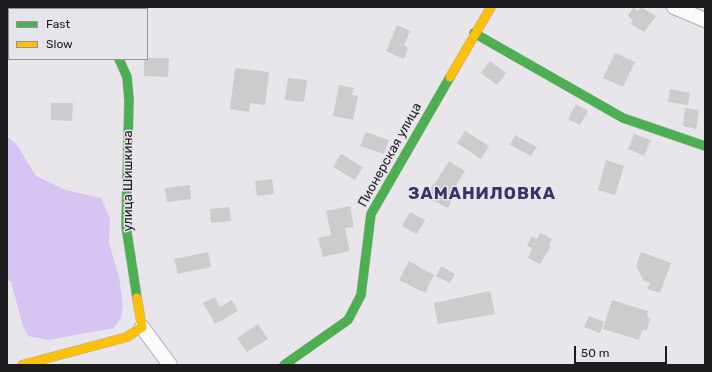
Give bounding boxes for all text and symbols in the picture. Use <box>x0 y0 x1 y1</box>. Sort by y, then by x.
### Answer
legend <box>8 8 148 60</box>
text: Fast <box>46 17 70 31</box>
text: Slow <box>46 37 73 51</box>
street label: Пионерская улица <box>355 100 425 210</box>
street label: улица Шишкина <box>120 130 136 232</box>
district label: ЗАМАНИЛОВКА <box>408 184 556 204</box>
scale bar <box>576 338 669 364</box>
text: 50 m <box>581 346 609 360</box>

